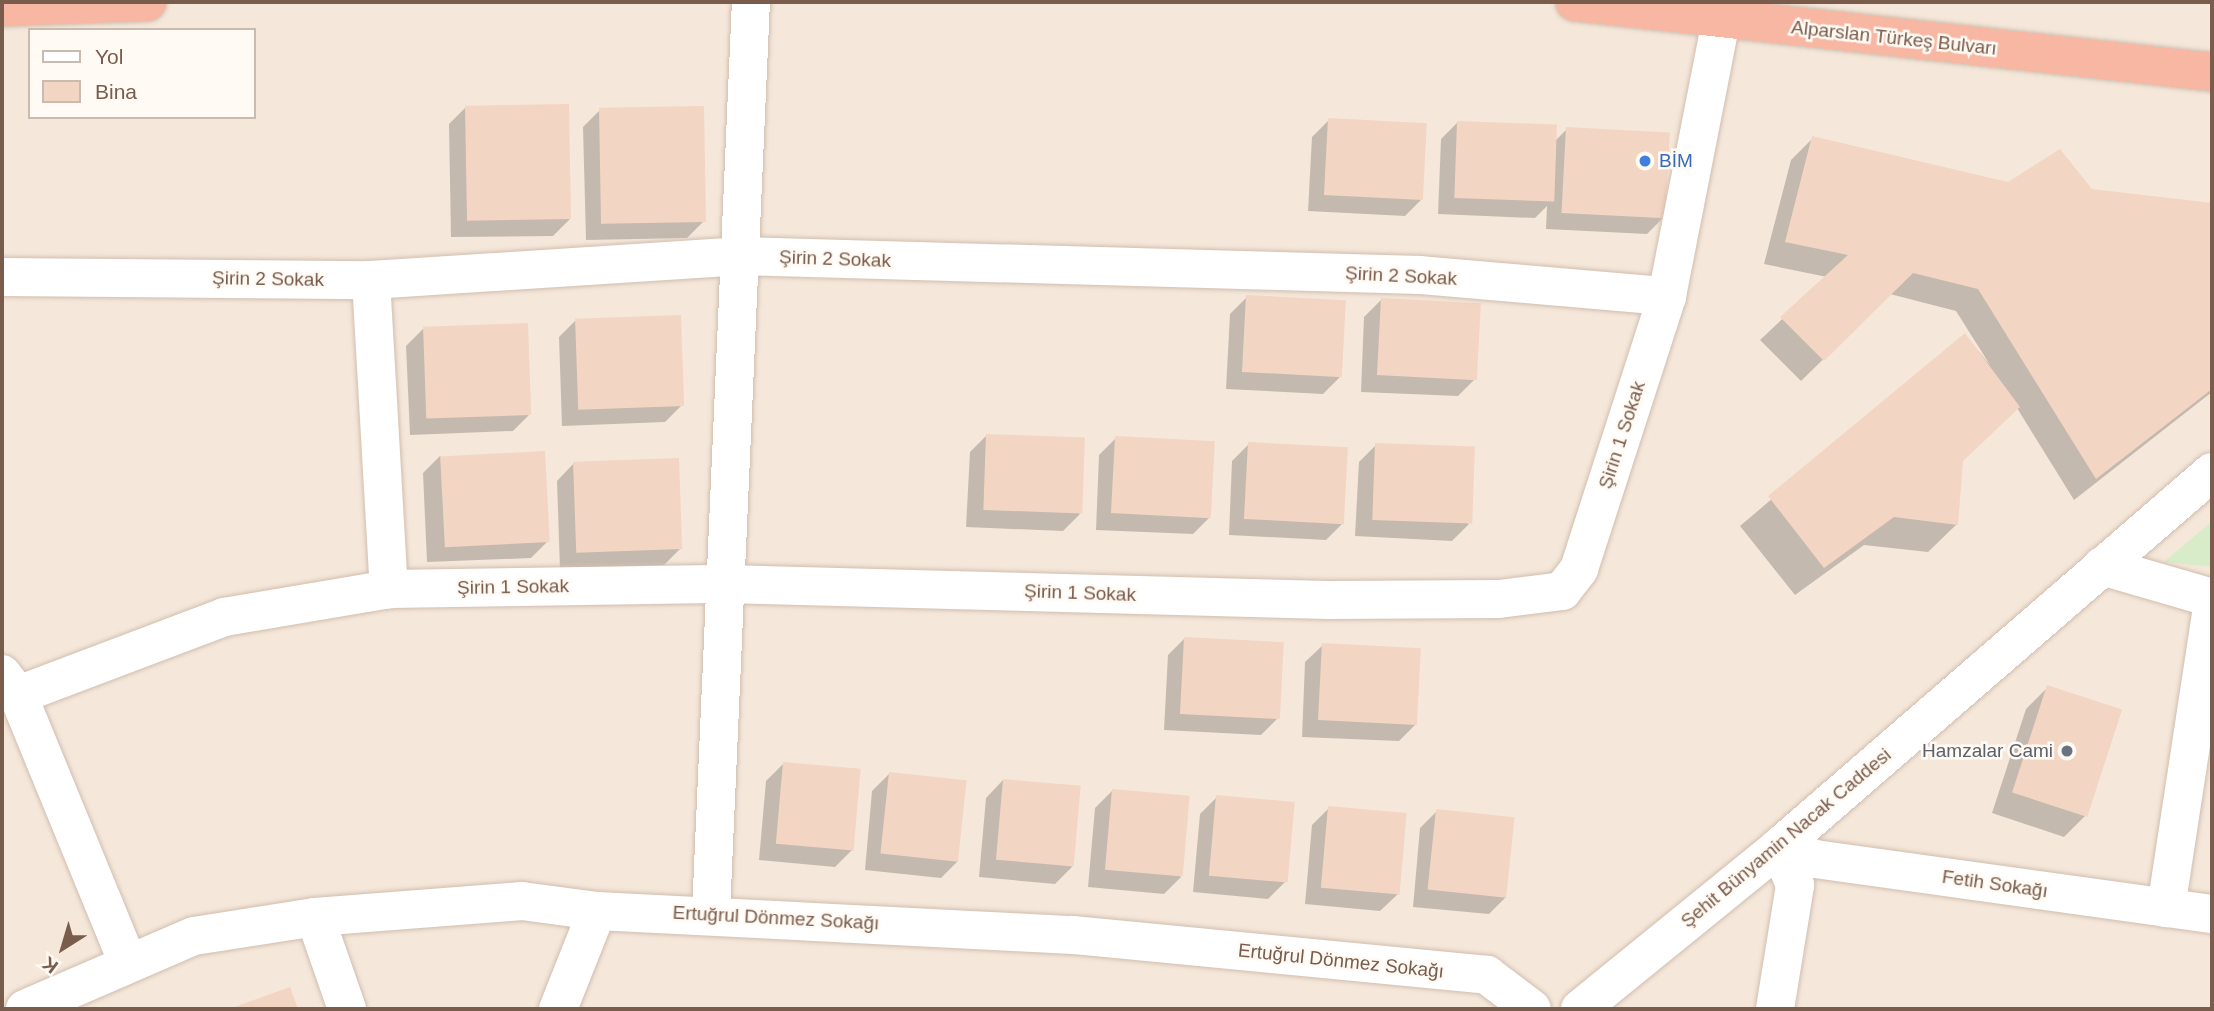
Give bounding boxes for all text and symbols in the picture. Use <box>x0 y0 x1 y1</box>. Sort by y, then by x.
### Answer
street label: Alparslan Türkeş Bulvarı <box>1790 16 1998 60</box>
legend <box>28 28 256 119</box>
text: Yol <box>95 45 123 68</box>
text: Bina <box>95 80 137 103</box>
place label: BİM <box>1659 150 1693 172</box>
marker: BİM <box>1637 153 1653 169</box>
street label: Şirin 2 Sokak <box>779 246 891 272</box>
street label: Şirin 2 Sokak <box>1345 262 1457 290</box>
street label: Şirin 2 Sokak <box>212 267 324 291</box>
street label: Şirin 1 Sokak <box>1594 378 1650 492</box>
street label: Şirin 1 Sokak <box>457 575 569 599</box>
street label: Şirin 1 Sokak <box>1024 580 1136 606</box>
place label: Hamzalar Cami <box>1922 740 2053 762</box>
street label: Şehit Bünyamin Nacak Caddesi <box>1676 743 1896 933</box>
marker: Hamzalar Cami <box>2059 743 2075 759</box>
street label: Fetih Sokağı <box>1941 865 2049 903</box>
street label: Ertuğrul Dönmez Sokağı <box>672 901 880 935</box>
north arrow <box>28 913 98 983</box>
street label: Ertuğrul Dönmez Sokağı <box>1237 939 1445 983</box>
text: K <box>38 953 62 978</box>

